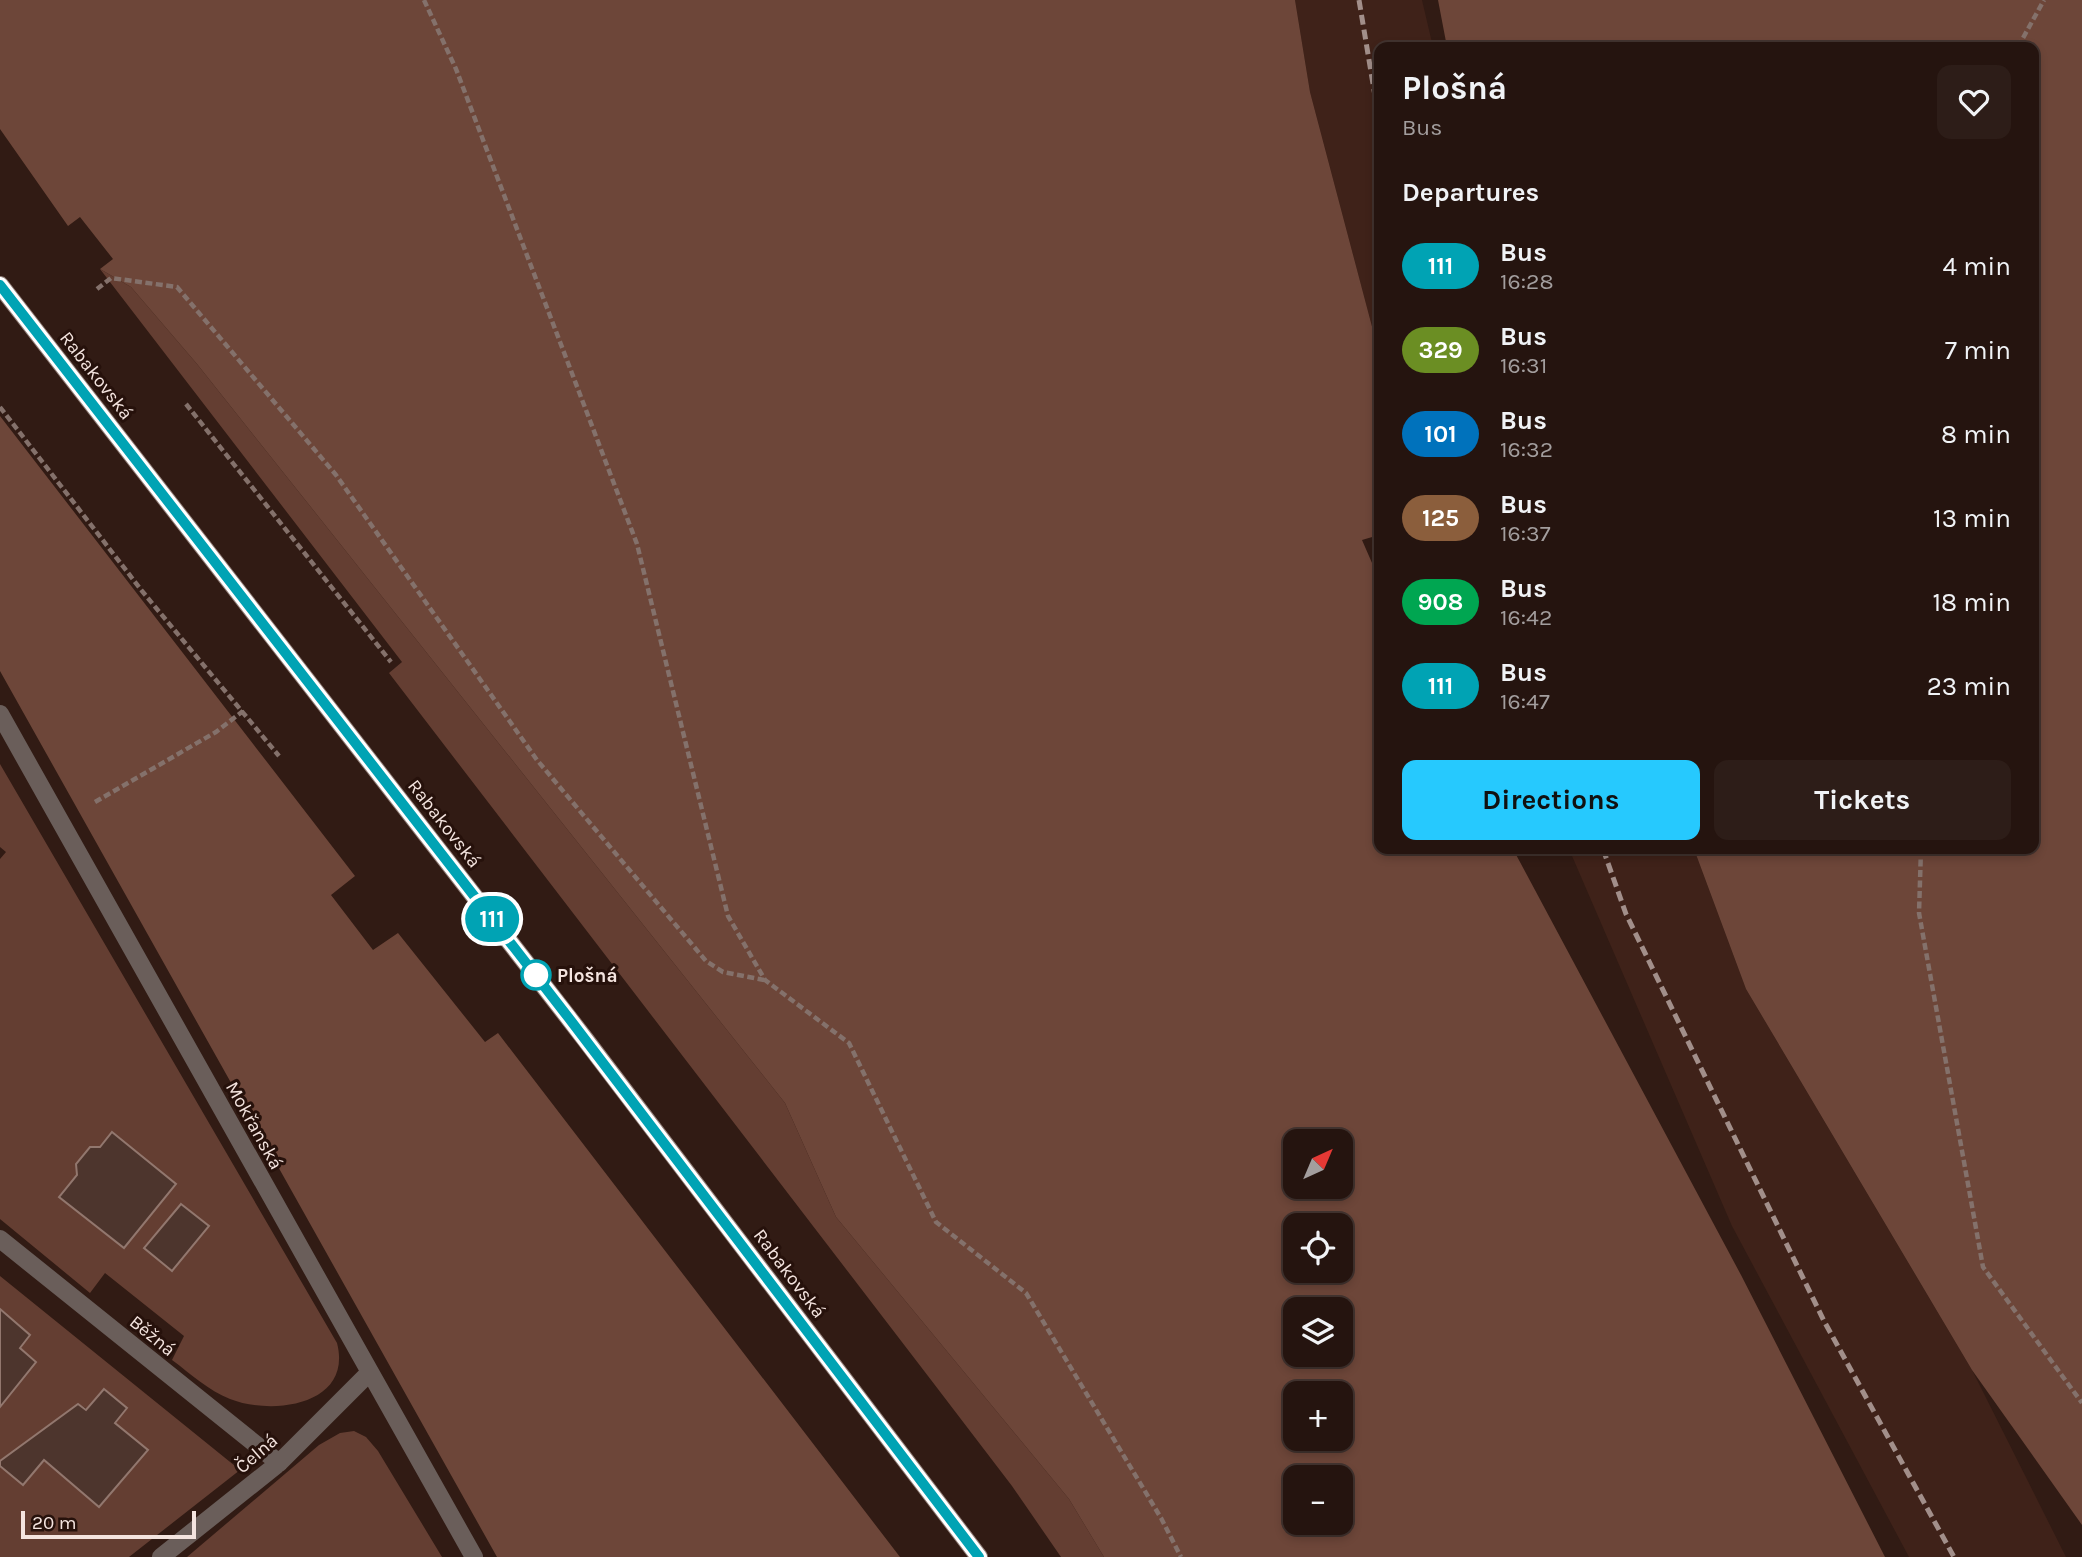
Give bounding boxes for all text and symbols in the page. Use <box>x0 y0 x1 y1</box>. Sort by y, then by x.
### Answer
button: heart <box>1937 65 2011 139</box>
text: Plošná <box>1402 69 1507 107</box>
text: Bus <box>1402 114 1442 141</box>
text: Departures <box>1402 177 1539 208</box>
text: Bus <box>1500 237 1547 268</box>
text: 4 min <box>1943 251 2011 282</box>
text: 111 <box>1428 252 1453 280</box>
text: 16:28 <box>1500 268 1554 295</box>
text: Bus <box>1500 321 1547 352</box>
street label: Rabakovská <box>55 327 137 424</box>
text: 7 min <box>1945 335 2011 366</box>
text: 329 <box>1418 336 1463 364</box>
text: 16:31 <box>1500 352 1547 379</box>
text: Bus <box>1500 405 1547 436</box>
text: 8 min <box>1941 419 2011 450</box>
text: 101 <box>1424 420 1457 448</box>
text: 16:32 <box>1500 436 1553 463</box>
text: Bus <box>1500 489 1547 520</box>
text: 13 min <box>1933 503 2011 534</box>
text: 125 <box>1422 504 1459 532</box>
text: 16:37 <box>1500 520 1550 547</box>
text: Bus <box>1500 573 1547 604</box>
text: 18 min <box>1932 587 2011 618</box>
text: 908 <box>1418 588 1463 616</box>
text: 16:42 <box>1500 604 1552 631</box>
text: Bus <box>1500 657 1547 688</box>
text: 23 min <box>1927 671 2011 702</box>
text: 111 <box>1428 672 1453 700</box>
text: 16:47 <box>1500 688 1550 715</box>
button: Directions <box>1402 760 1700 840</box>
button: Tickets <box>1714 760 2011 840</box>
street label: Rabakovská <box>403 775 485 872</box>
line badge: 111 <box>452 896 532 942</box>
text: 111 <box>479 905 505 933</box>
marker: Plošná <box>521 960 551 990</box>
place label: Plošná <box>557 965 618 987</box>
street label: Mokřanská <box>221 1078 287 1173</box>
north arrow <box>1283 1129 1353 1199</box>
map controls <box>1283 1129 1353 1535</box>
button: locate <box>1283 1213 1353 1283</box>
street label: Rabakovská <box>749 1225 830 1322</box>
button: layers <box>1283 1297 1353 1367</box>
street label: Běžná <box>125 1311 180 1361</box>
button: + <box>1283 1381 1353 1451</box>
street label: Čelná <box>231 1429 282 1478</box>
button: − <box>1283 1465 1353 1535</box>
scale bar <box>21 1508 196 1540</box>
text: 20 m <box>32 1512 77 1534</box>

